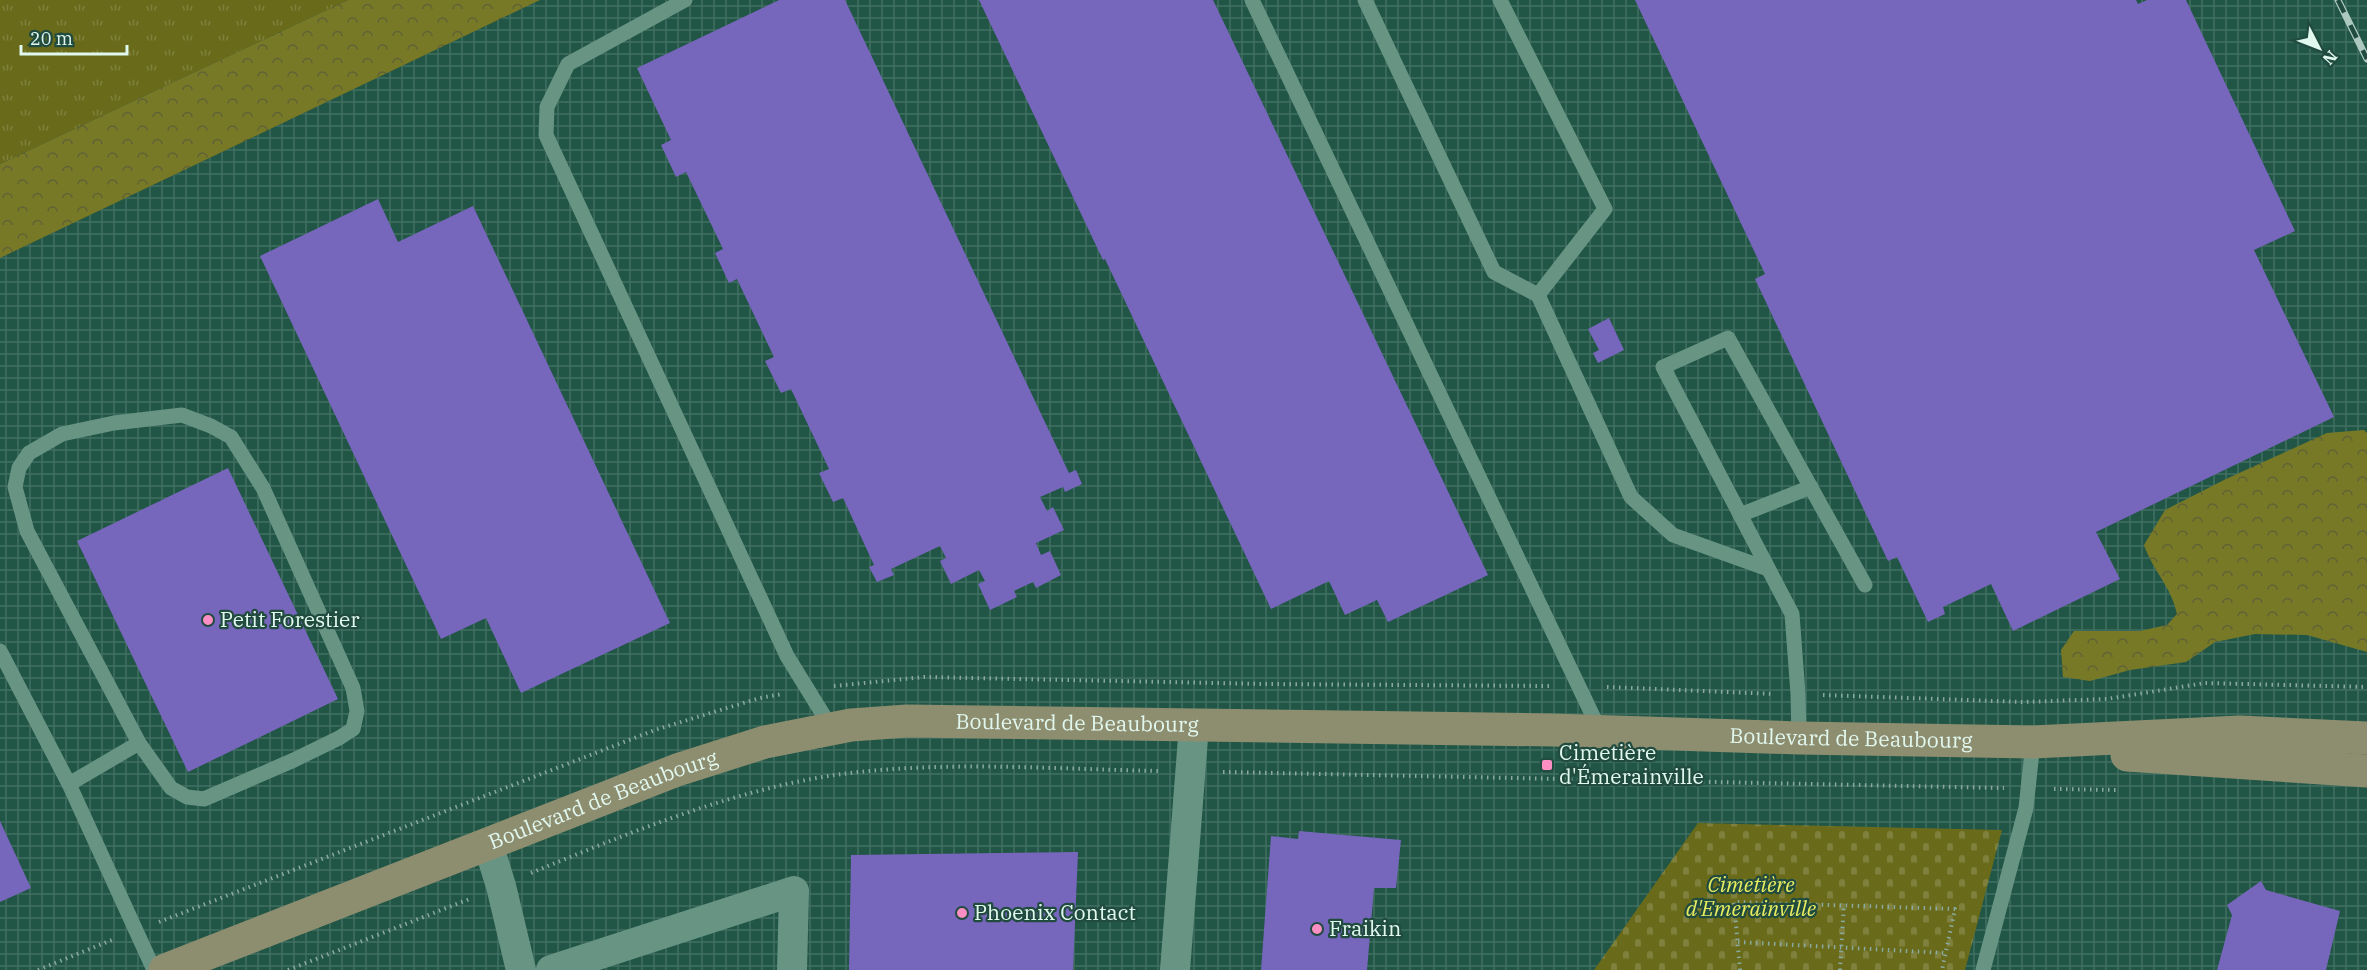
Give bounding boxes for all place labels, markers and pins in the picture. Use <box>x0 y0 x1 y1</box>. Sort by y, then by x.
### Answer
place label: Petit Forestier <box>220 605 360 633</box>
marker: Petit Forestier <box>201 613 215 627</box>
place label: Cimetière d'Émerainville <box>1559 738 1704 790</box>
marker: Cimetière d'Émerainville <box>1540 758 1554 772</box>
place label: Phoenix Contact <box>974 898 1136 926</box>
marker: Phoenix Contact <box>955 906 969 920</box>
place label: Fraikin <box>1329 914 1401 942</box>
marker: Fraikin <box>1310 922 1324 936</box>

